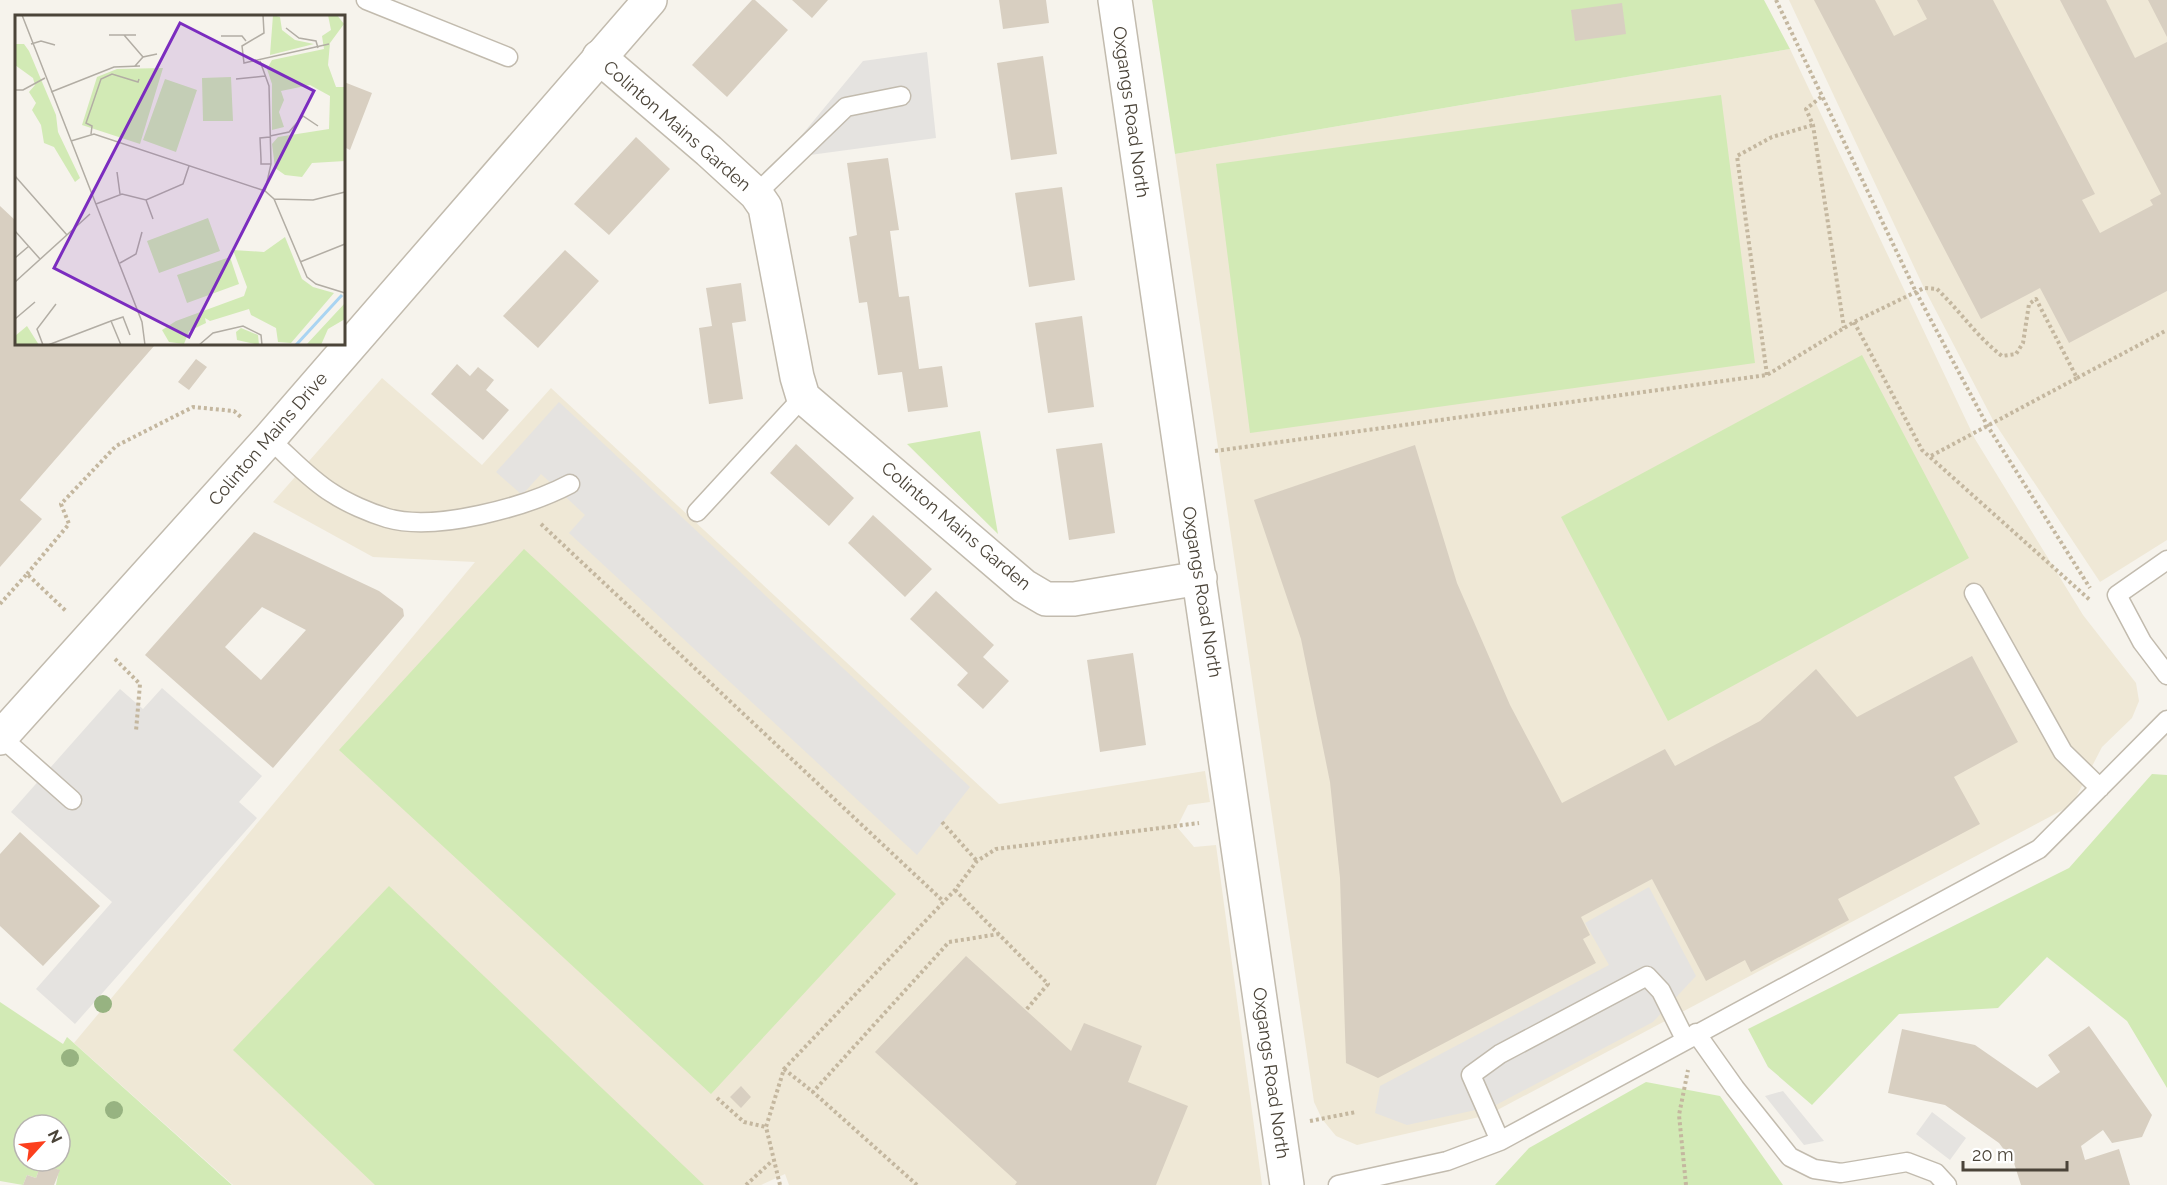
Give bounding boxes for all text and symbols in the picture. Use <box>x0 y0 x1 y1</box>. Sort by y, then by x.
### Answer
inset map <box>15 15 345 345</box>
street label: Oxgangs Road North <box>1109 25 1154 199</box>
street label: Colinton Mains Garden <box>599 56 755 195</box>
street label: Colinton Mains Drive <box>204 367 332 510</box>
street label: Colinton Mains Garden <box>877 457 1035 594</box>
street label: Oxgangs Road North <box>1179 505 1226 679</box>
street label: Oxgangs Road North <box>1249 986 1294 1160</box>
north arrow <box>12 1113 72 1173</box>
text: N <box>44 1127 66 1146</box>
scale bar <box>1963 1134 2066 1172</box>
text: 20 m <box>1972 1144 2014 1165</box>

